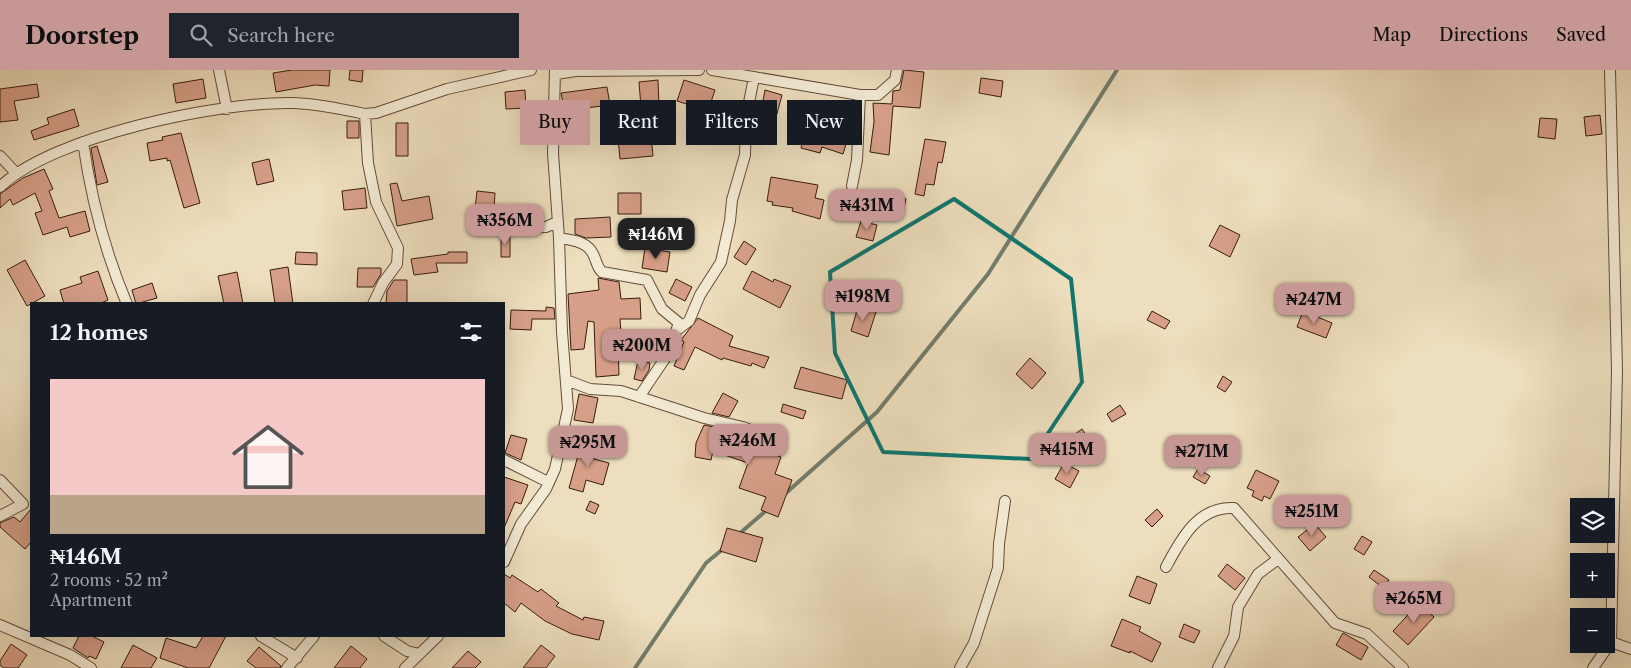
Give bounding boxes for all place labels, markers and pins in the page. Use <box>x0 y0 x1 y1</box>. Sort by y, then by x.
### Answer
pin: ₦431M <box>832 189 902 231</box>
pin: ₦356M <box>470 204 540 246</box>
pin: ₦146M <box>621 218 691 260</box>
pin: ₦198M <box>828 280 898 322</box>
pin: ₦247M <box>1279 282 1349 325</box>
pin: ₦200M <box>607 328 677 371</box>
pin: ₦246M <box>713 424 783 466</box>
pin: ₦295M <box>553 426 623 468</box>
pin: ₦415M <box>1032 432 1102 475</box>
pin: ₦271M <box>1167 434 1237 477</box>
pin: ₦251M <box>1277 494 1347 537</box>
pin: ₦265M <box>1379 582 1449 624</box>

